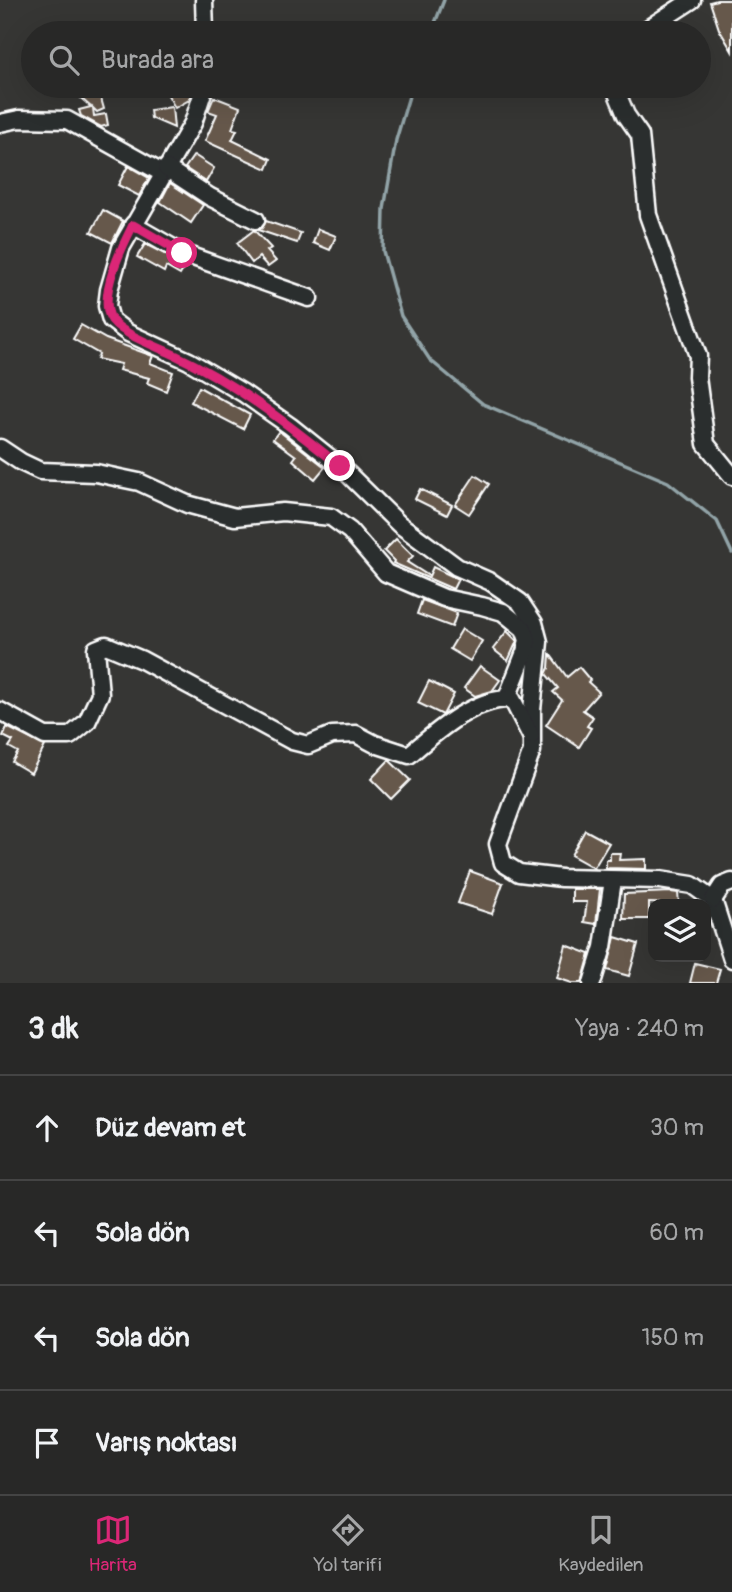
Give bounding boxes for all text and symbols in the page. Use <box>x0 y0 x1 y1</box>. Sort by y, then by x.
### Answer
search box <box>21 21 711 98</box>
icon: search <box>45 41 83 79</box>
text: Burada ara <box>101 44 214 76</box>
route start <box>166 237 197 268</box>
route end <box>324 450 355 481</box>
map controls <box>648 899 711 962</box>
button: layers <box>648 899 711 962</box>
text: 3 dk <box>28 1010 78 1047</box>
text: Yaya · 240 m <box>576 1014 704 1043</box>
icon: ahead <box>28 1109 66 1147</box>
text: Düz devam et <box>95 1112 246 1144</box>
text: 30 m <box>650 1113 704 1142</box>
icon: left <box>28 1214 66 1252</box>
text: Sola dön <box>95 1217 190 1249</box>
text: 60 m <box>649 1218 704 1247</box>
icon: left <box>28 1319 66 1357</box>
text: Sola dön <box>95 1322 190 1354</box>
text: 150 m <box>641 1323 704 1352</box>
icon: arrive <box>28 1424 66 1462</box>
text: Varış noktası <box>95 1427 237 1459</box>
tab: Harita <box>88 1511 137 1577</box>
tab: Yol tarifi <box>314 1511 382 1577</box>
tab: Kaydedilen <box>558 1511 644 1577</box>

